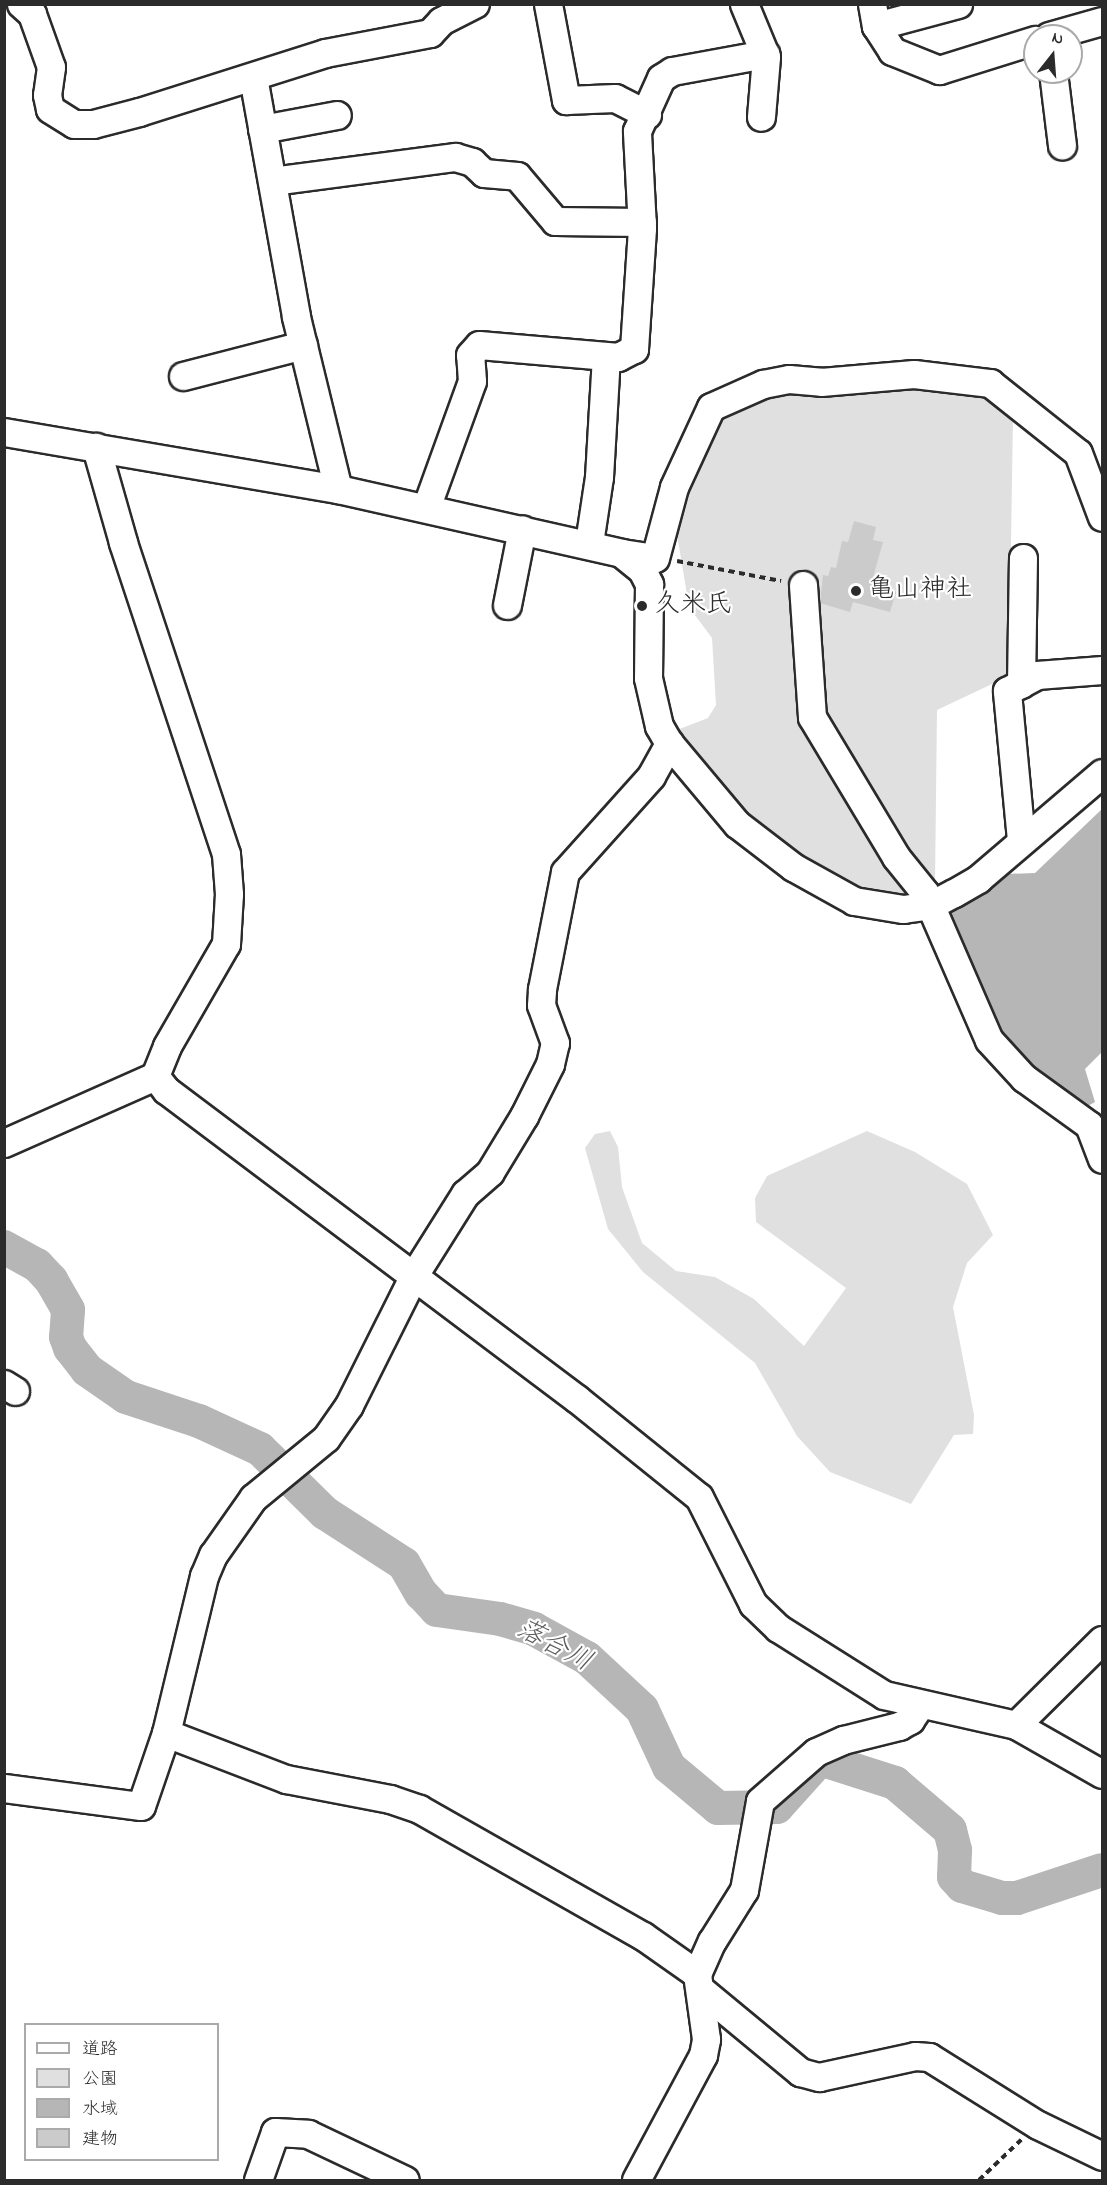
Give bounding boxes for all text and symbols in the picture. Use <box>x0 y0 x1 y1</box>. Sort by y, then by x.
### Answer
north arrow <box>1023 24 1083 84</box>
text: N <box>1049 26 1066 52</box>
place label: 亀山神社 <box>868 575 972 607</box>
marker: 亀山神社 <box>849 584 863 598</box>
place label: 久米氏 <box>654 590 732 622</box>
marker: 久米氏 <box>635 599 649 613</box>
water label: 落合川 <box>511 1613 597 1679</box>
legend <box>24 2023 219 2161</box>
text: 道路 <box>82 2037 118 2063</box>
text: 公園 <box>82 2067 118 2093</box>
text: 水域 <box>82 2097 118 2123</box>
text: 建物 <box>82 2127 118 2153</box>

